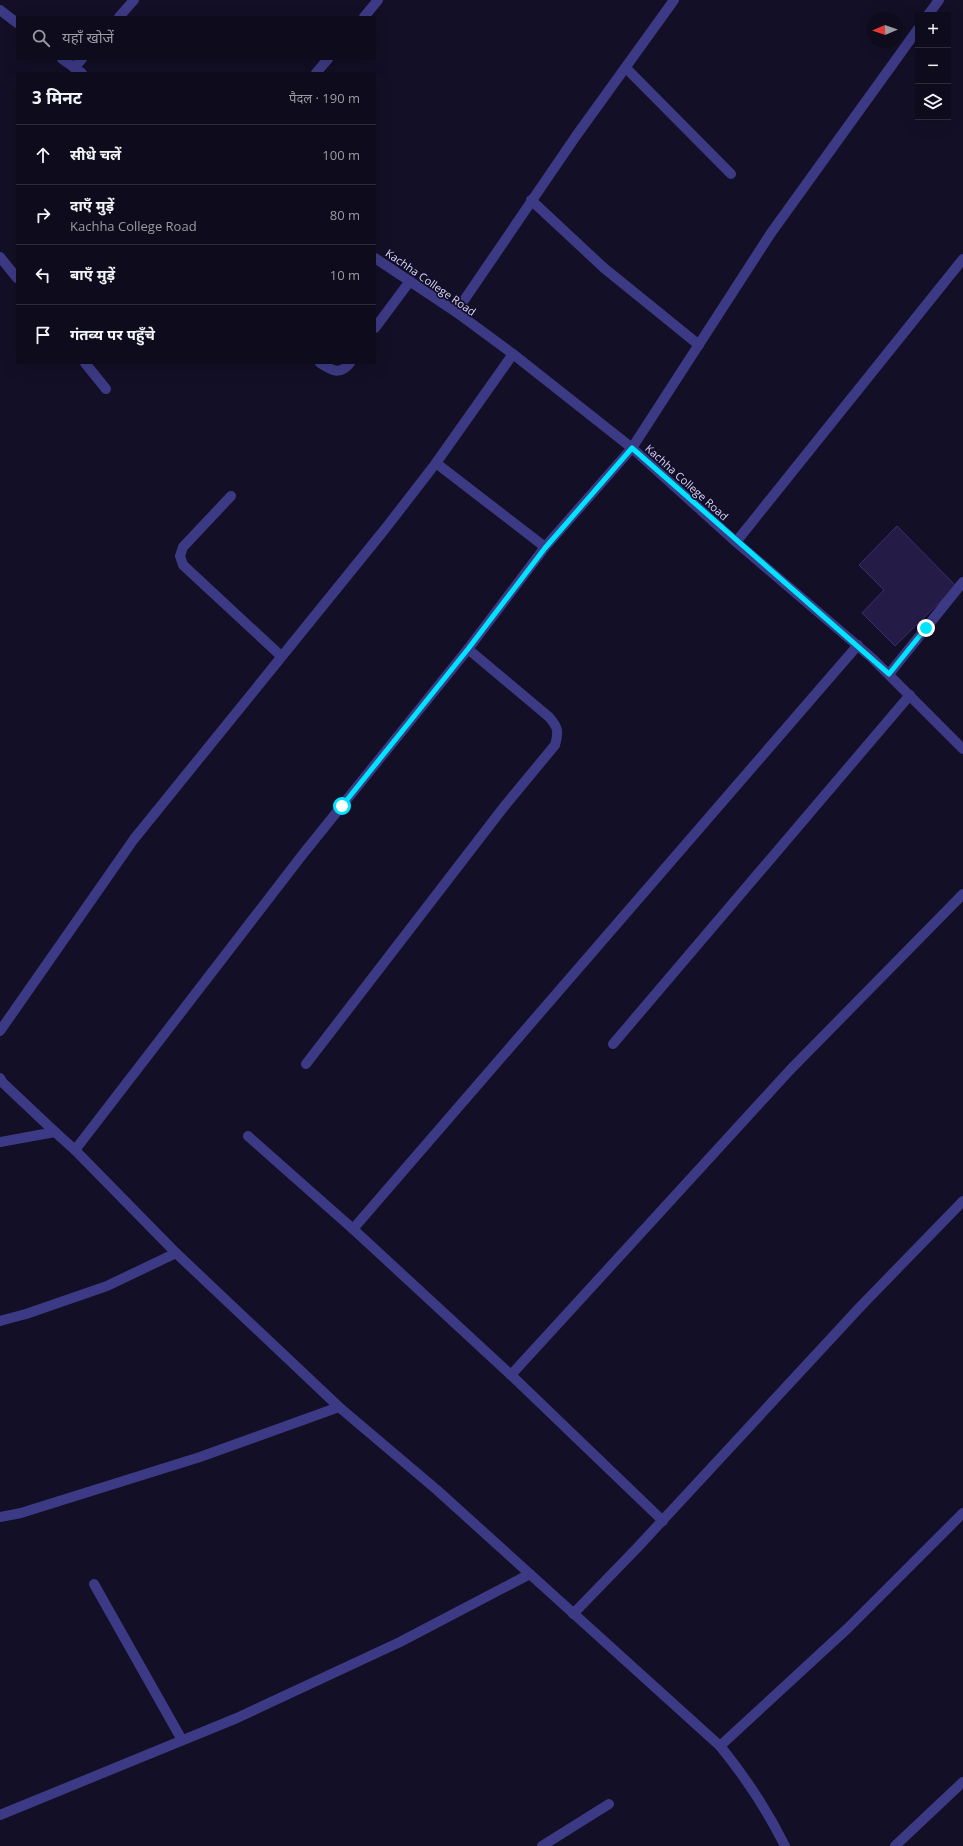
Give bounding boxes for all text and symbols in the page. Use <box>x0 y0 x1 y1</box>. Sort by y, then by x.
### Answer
north arrow <box>867 12 903 48</box>
map controls <box>915 12 951 120</box>
button: + <box>915 12 951 48</box>
search box <box>16 16 376 60</box>
icon: search <box>30 27 52 49</box>
text: यहाँ खोजें <box>62 27 114 47</box>
button: − <box>915 48 951 84</box>
button: layers <box>915 84 951 120</box>
text: 3 मिनट <box>32 86 82 109</box>
text: पैदल · 190 m <box>289 89 360 107</box>
icon: ahead <box>32 144 54 166</box>
text: सीधे चलें <box>70 144 121 164</box>
text: 100 m <box>322 146 360 164</box>
text: दाएँ मुड़ें <box>70 195 114 215</box>
icon: right <box>32 204 54 226</box>
text: 80 m <box>330 206 360 224</box>
text: Kachha College Road <box>70 217 197 235</box>
street label: Kachha College Road <box>383 245 479 319</box>
icon: left <box>32 264 54 286</box>
text: बाएँ मुड़ें <box>70 264 115 284</box>
text: 10 m <box>330 266 360 284</box>
icon: arrive <box>32 324 54 346</box>
text: गंतव्य पर पहुँचे <box>70 324 155 344</box>
street label: Kachha College Road <box>642 441 732 523</box>
route end <box>917 619 935 637</box>
route start <box>333 797 351 815</box>

